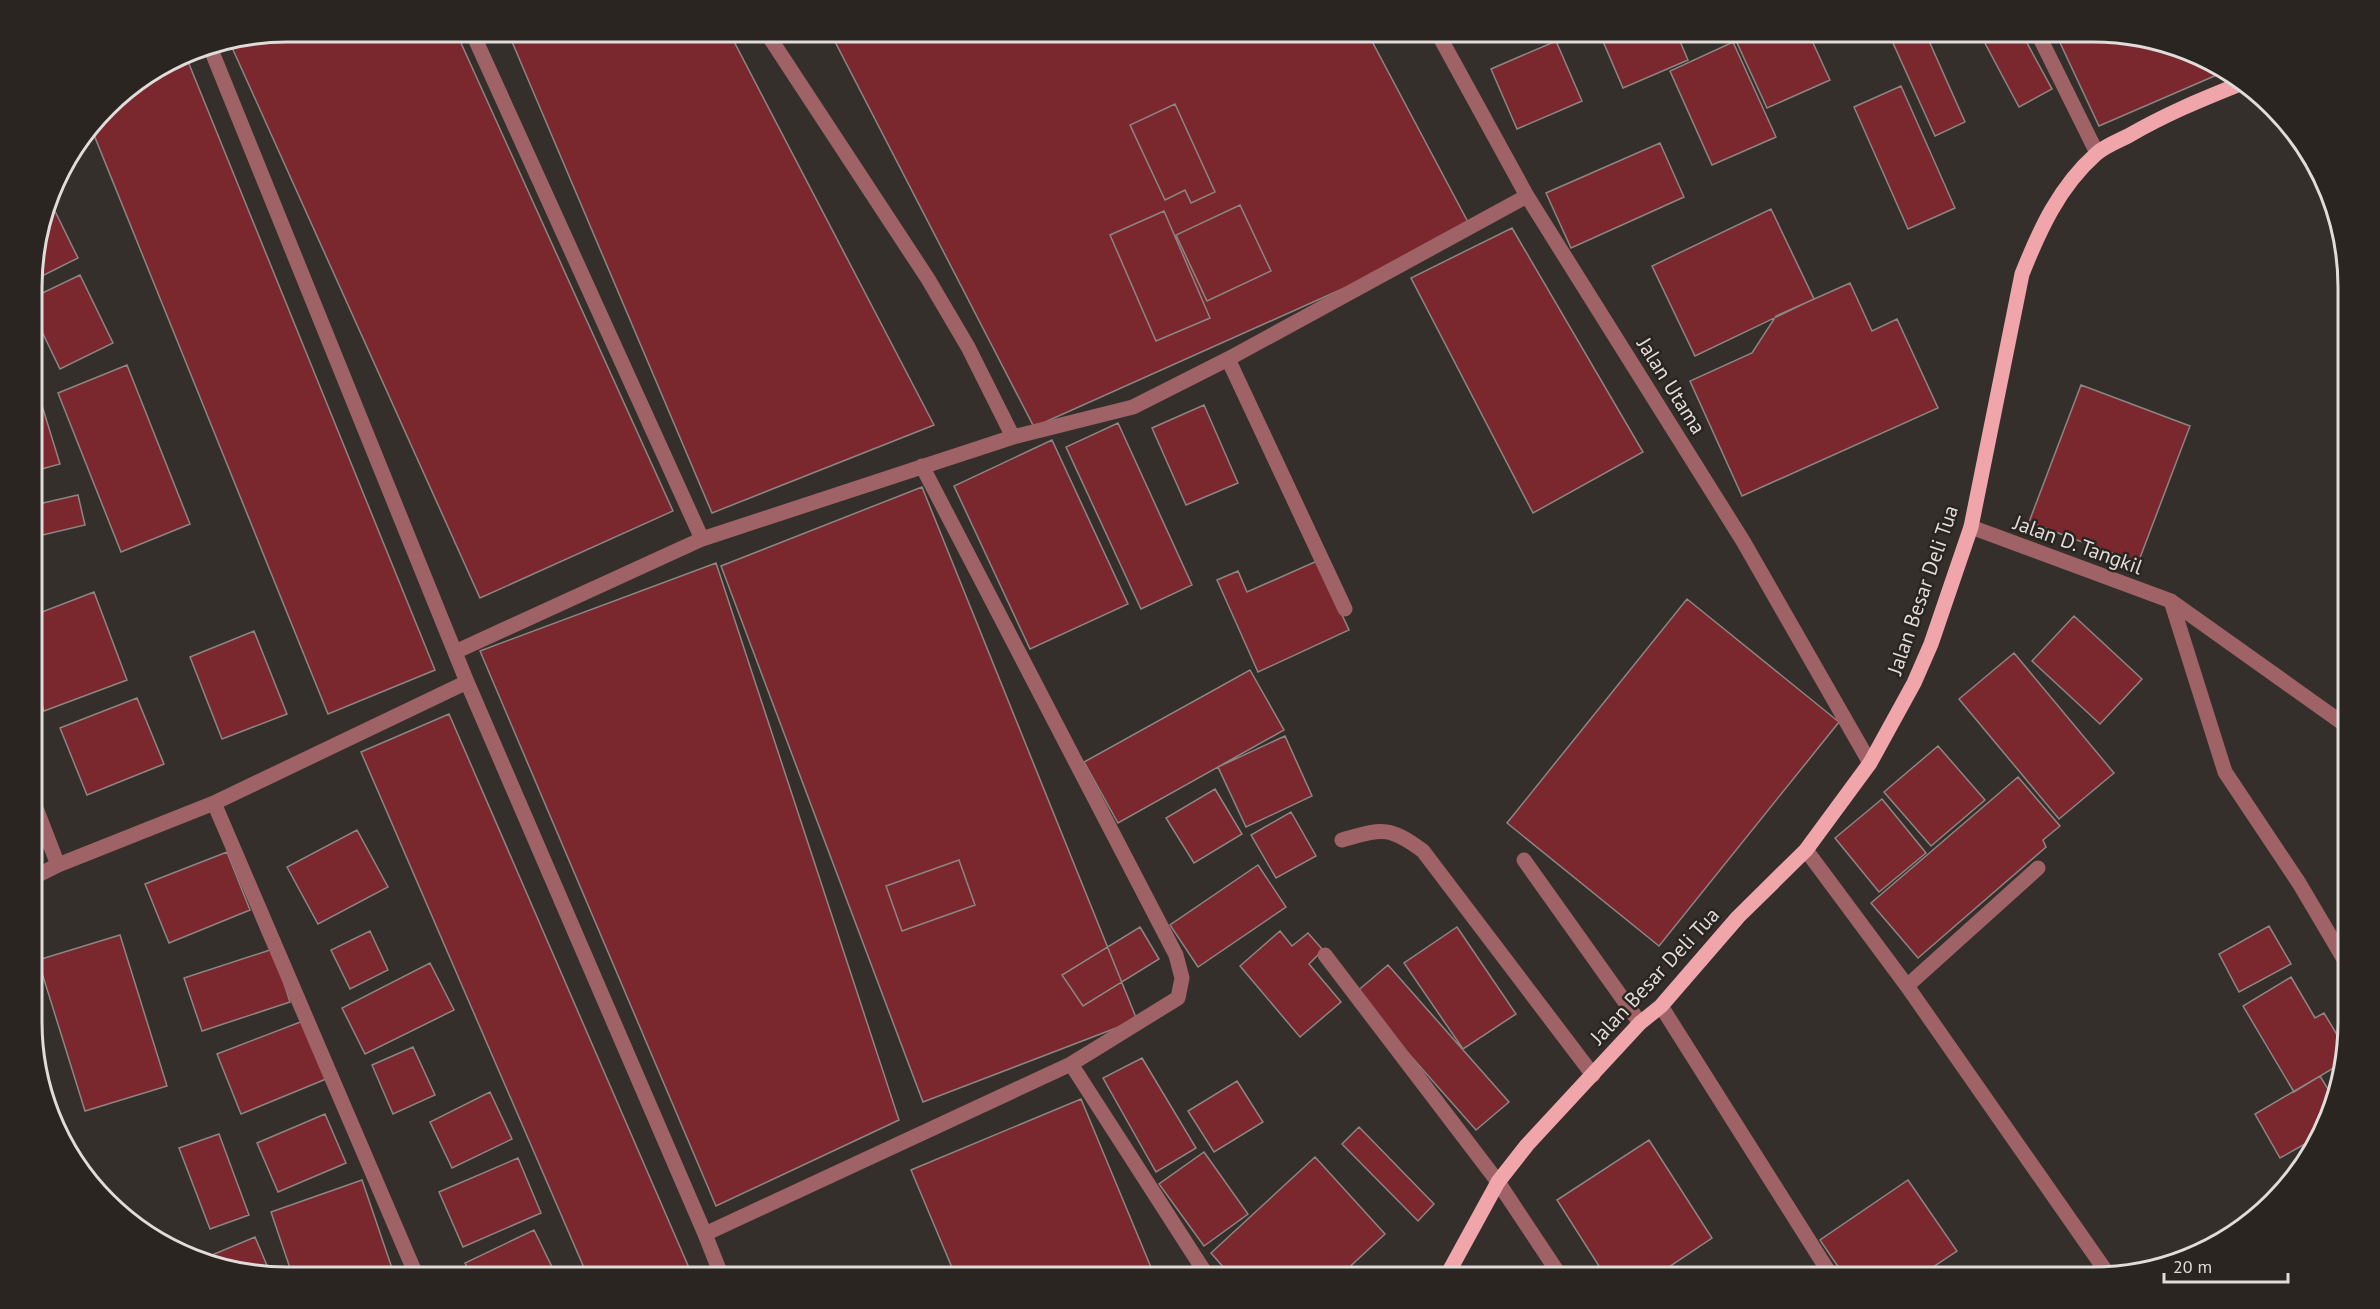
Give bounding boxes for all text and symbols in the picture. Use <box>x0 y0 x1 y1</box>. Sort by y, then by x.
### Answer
street label: Jalan Utama <box>1631 332 1712 439</box>
street label: Jalan Besar Deli Tua <box>1881 502 1964 679</box>
street label: Jalan D. Tangkil <box>2009 508 2146 580</box>
street label: Jalan Besar Deli Tua <box>1584 902 1725 1050</box>
scale bar <box>2164 1246 2288 1284</box>
text: 20 m <box>2173 1255 2212 1278</box>

